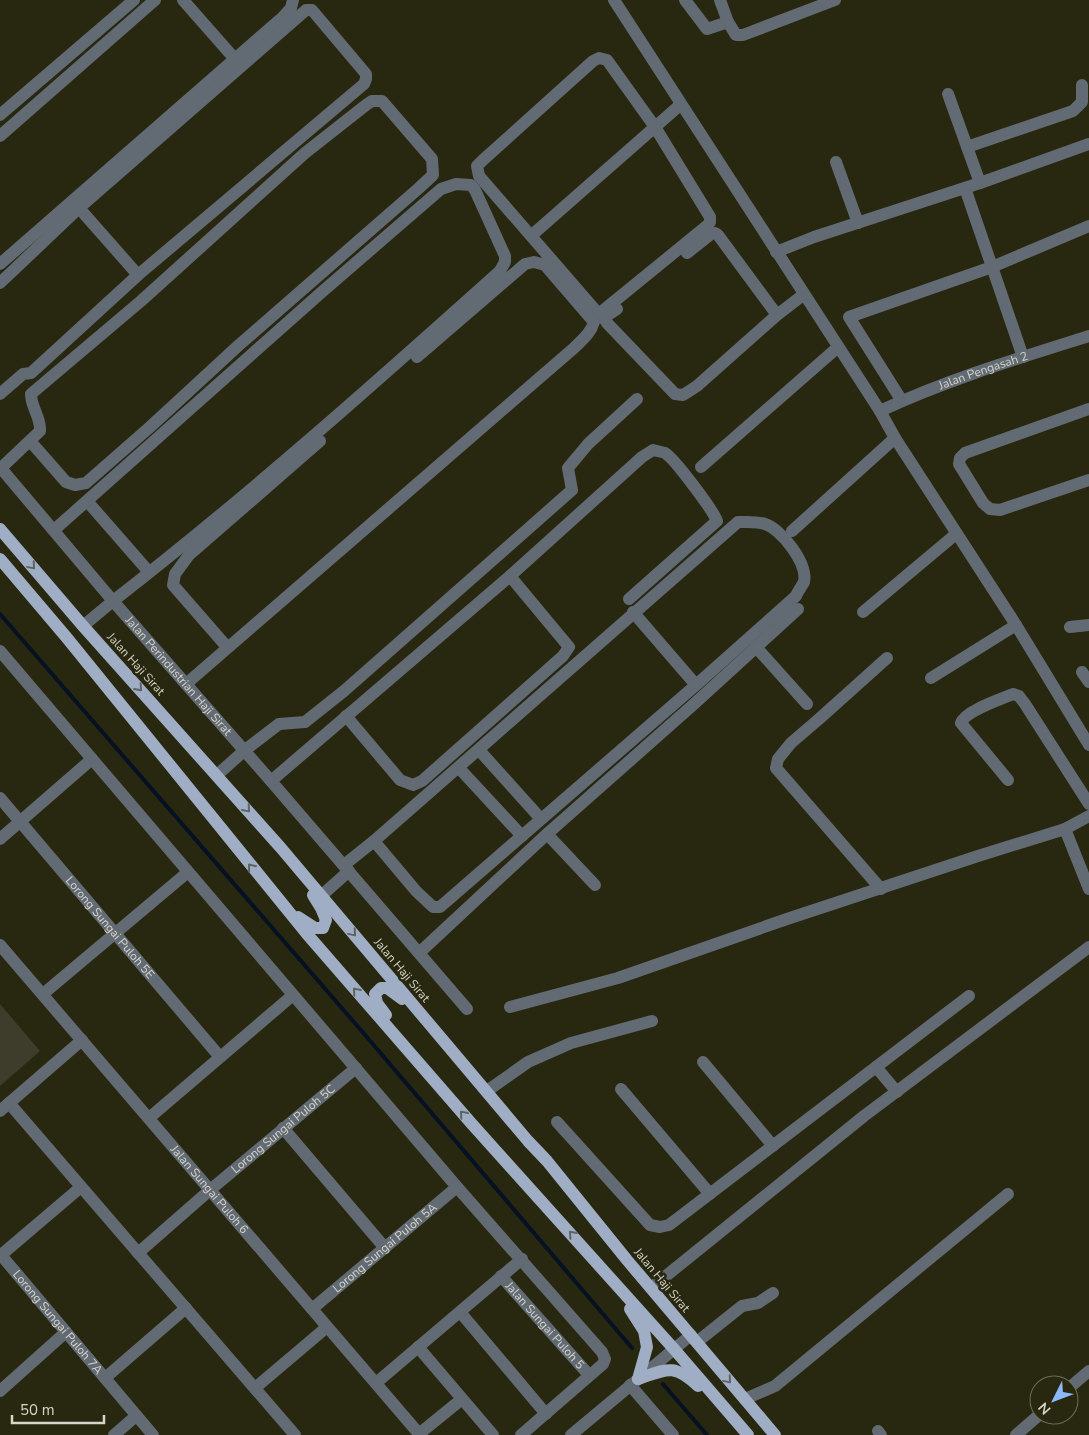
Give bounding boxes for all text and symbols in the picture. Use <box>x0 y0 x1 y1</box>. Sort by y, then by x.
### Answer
street label: Jalan Pengasah 2 <box>935 348 1030 394</box>
one-way arrow <box>26 560 34 569</box>
street label: Jalan Perindustrian Haji Sirat <box>121 612 236 740</box>
street label: Jalan Haji Sirat <box>103 628 169 699</box>
one-way arrow <box>133 682 142 691</box>
one-way arrow <box>241 804 250 813</box>
one-way arrow <box>249 864 257 873</box>
street label: Lorong Sungai Puloh 5E <box>62 873 158 982</box>
one-way arrow <box>347 927 356 936</box>
street label: Jalan Haji Sirat <box>370 934 434 1006</box>
one-way arrow <box>353 988 362 997</box>
street label: Lorong Sungai Puloh 5C <box>228 1081 339 1177</box>
one-way arrow <box>459 1110 468 1119</box>
street label: Jalan Sungai Puloh 6 <box>166 1141 252 1237</box>
street label: Lorong Sungai Puloh 5A <box>329 1199 440 1296</box>
one-way arrow <box>568 1231 577 1240</box>
street label: Jalan Haji Sirat <box>630 1244 694 1316</box>
street label: Lorong Sungai Puloh 7A <box>9 1267 107 1378</box>
street label: Jalan Sungai Puloh 5 <box>501 1277 588 1372</box>
one-way arrow <box>723 1374 732 1383</box>
north arrow <box>1029 1375 1079 1425</box>
scale bar <box>12 1392 105 1424</box>
text: N <box>1034 1398 1055 1419</box>
text: 50 m <box>20 1400 55 1420</box>

